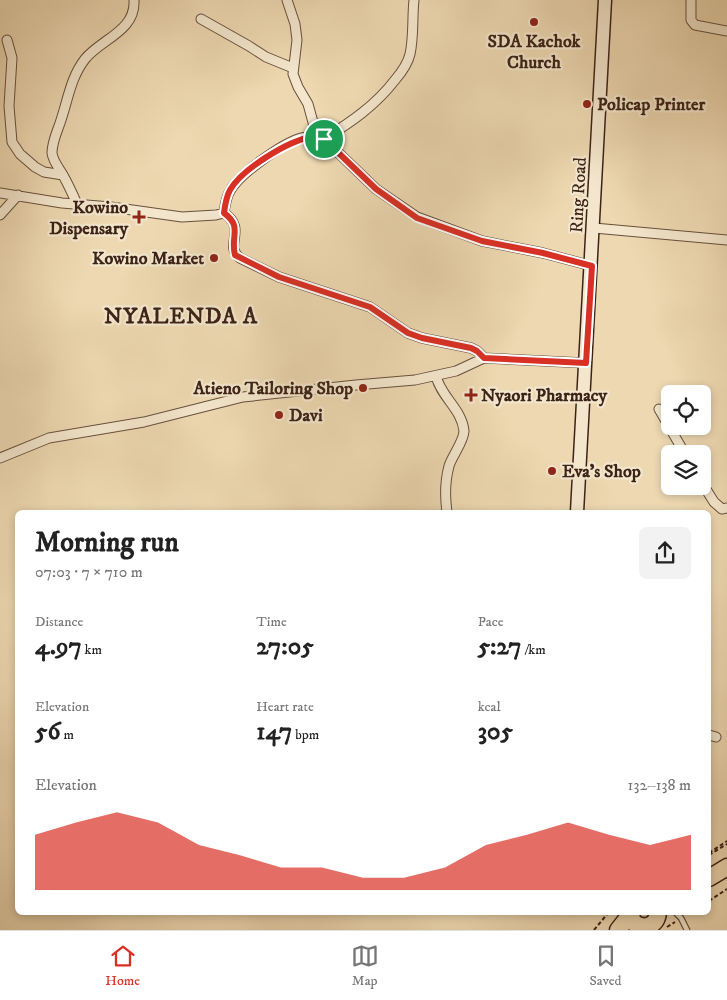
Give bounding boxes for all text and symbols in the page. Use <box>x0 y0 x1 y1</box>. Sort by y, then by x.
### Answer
marker: SDA Kachok Church <box>528 16 540 28</box>
place label: SDA Kachok Church <box>487 31 582 74</box>
place label: Policap Printer <box>597 94 705 116</box>
marker: Policap Printer <box>581 98 593 110</box>
pin <box>303 118 345 160</box>
icon: arrive <box>310 125 338 153</box>
street label: Ring Road <box>566 157 592 234</box>
place label: Kowino Dispensary <box>49 197 128 240</box>
marker: Kowino Dispensary <box>132 210 146 224</box>
place label: Kowino Market <box>92 248 204 270</box>
marker: Kowino Market <box>208 252 220 264</box>
district label: NYALENDA A <box>104 303 258 330</box>
place label: Atieno Tailoring Shop <box>192 378 353 400</box>
marker: Atieno Tailoring Shop <box>357 382 369 394</box>
place label: Nyaori Pharmacy <box>481 385 608 407</box>
map controls <box>661 385 711 495</box>
button: locate <box>661 385 711 435</box>
marker: Nyaori Pharmacy <box>465 389 477 401</box>
place label: Davi <box>289 405 323 427</box>
marker: Davi <box>273 409 285 421</box>
button: layers <box>661 445 711 495</box>
place label: Eva's Shop <box>562 461 641 483</box>
marker: Eva's Shop <box>546 465 558 477</box>
text: Morning run <box>35 525 179 560</box>
button: share <box>639 527 691 579</box>
text: 07:03 · 7 × 710 m <box>35 562 143 582</box>
text: Distance <box>35 613 83 631</box>
text: Time <box>256 613 287 631</box>
text: Pace <box>478 613 504 631</box>
text: 4.97 <box>35 631 82 662</box>
text: 27:05 <box>256 631 314 662</box>
text: 5:27 <box>478 631 521 662</box>
text: km <box>82 641 102 659</box>
text: /km <box>521 641 546 659</box>
text: Elevation <box>35 698 89 716</box>
text: Heart rate <box>256 698 314 716</box>
text: kcal <box>478 698 501 716</box>
text: 56 <box>35 716 60 747</box>
text: 147 <box>256 716 292 747</box>
text: 305 <box>478 716 513 747</box>
text: m <box>60 726 74 744</box>
text: bpm <box>292 726 319 744</box>
text: Elevation <box>35 775 97 795</box>
text: 132–138 m <box>628 775 691 795</box>
tab: Home <box>105 942 140 990</box>
tab: Map <box>351 942 379 990</box>
tab: Saved <box>589 942 622 990</box>

